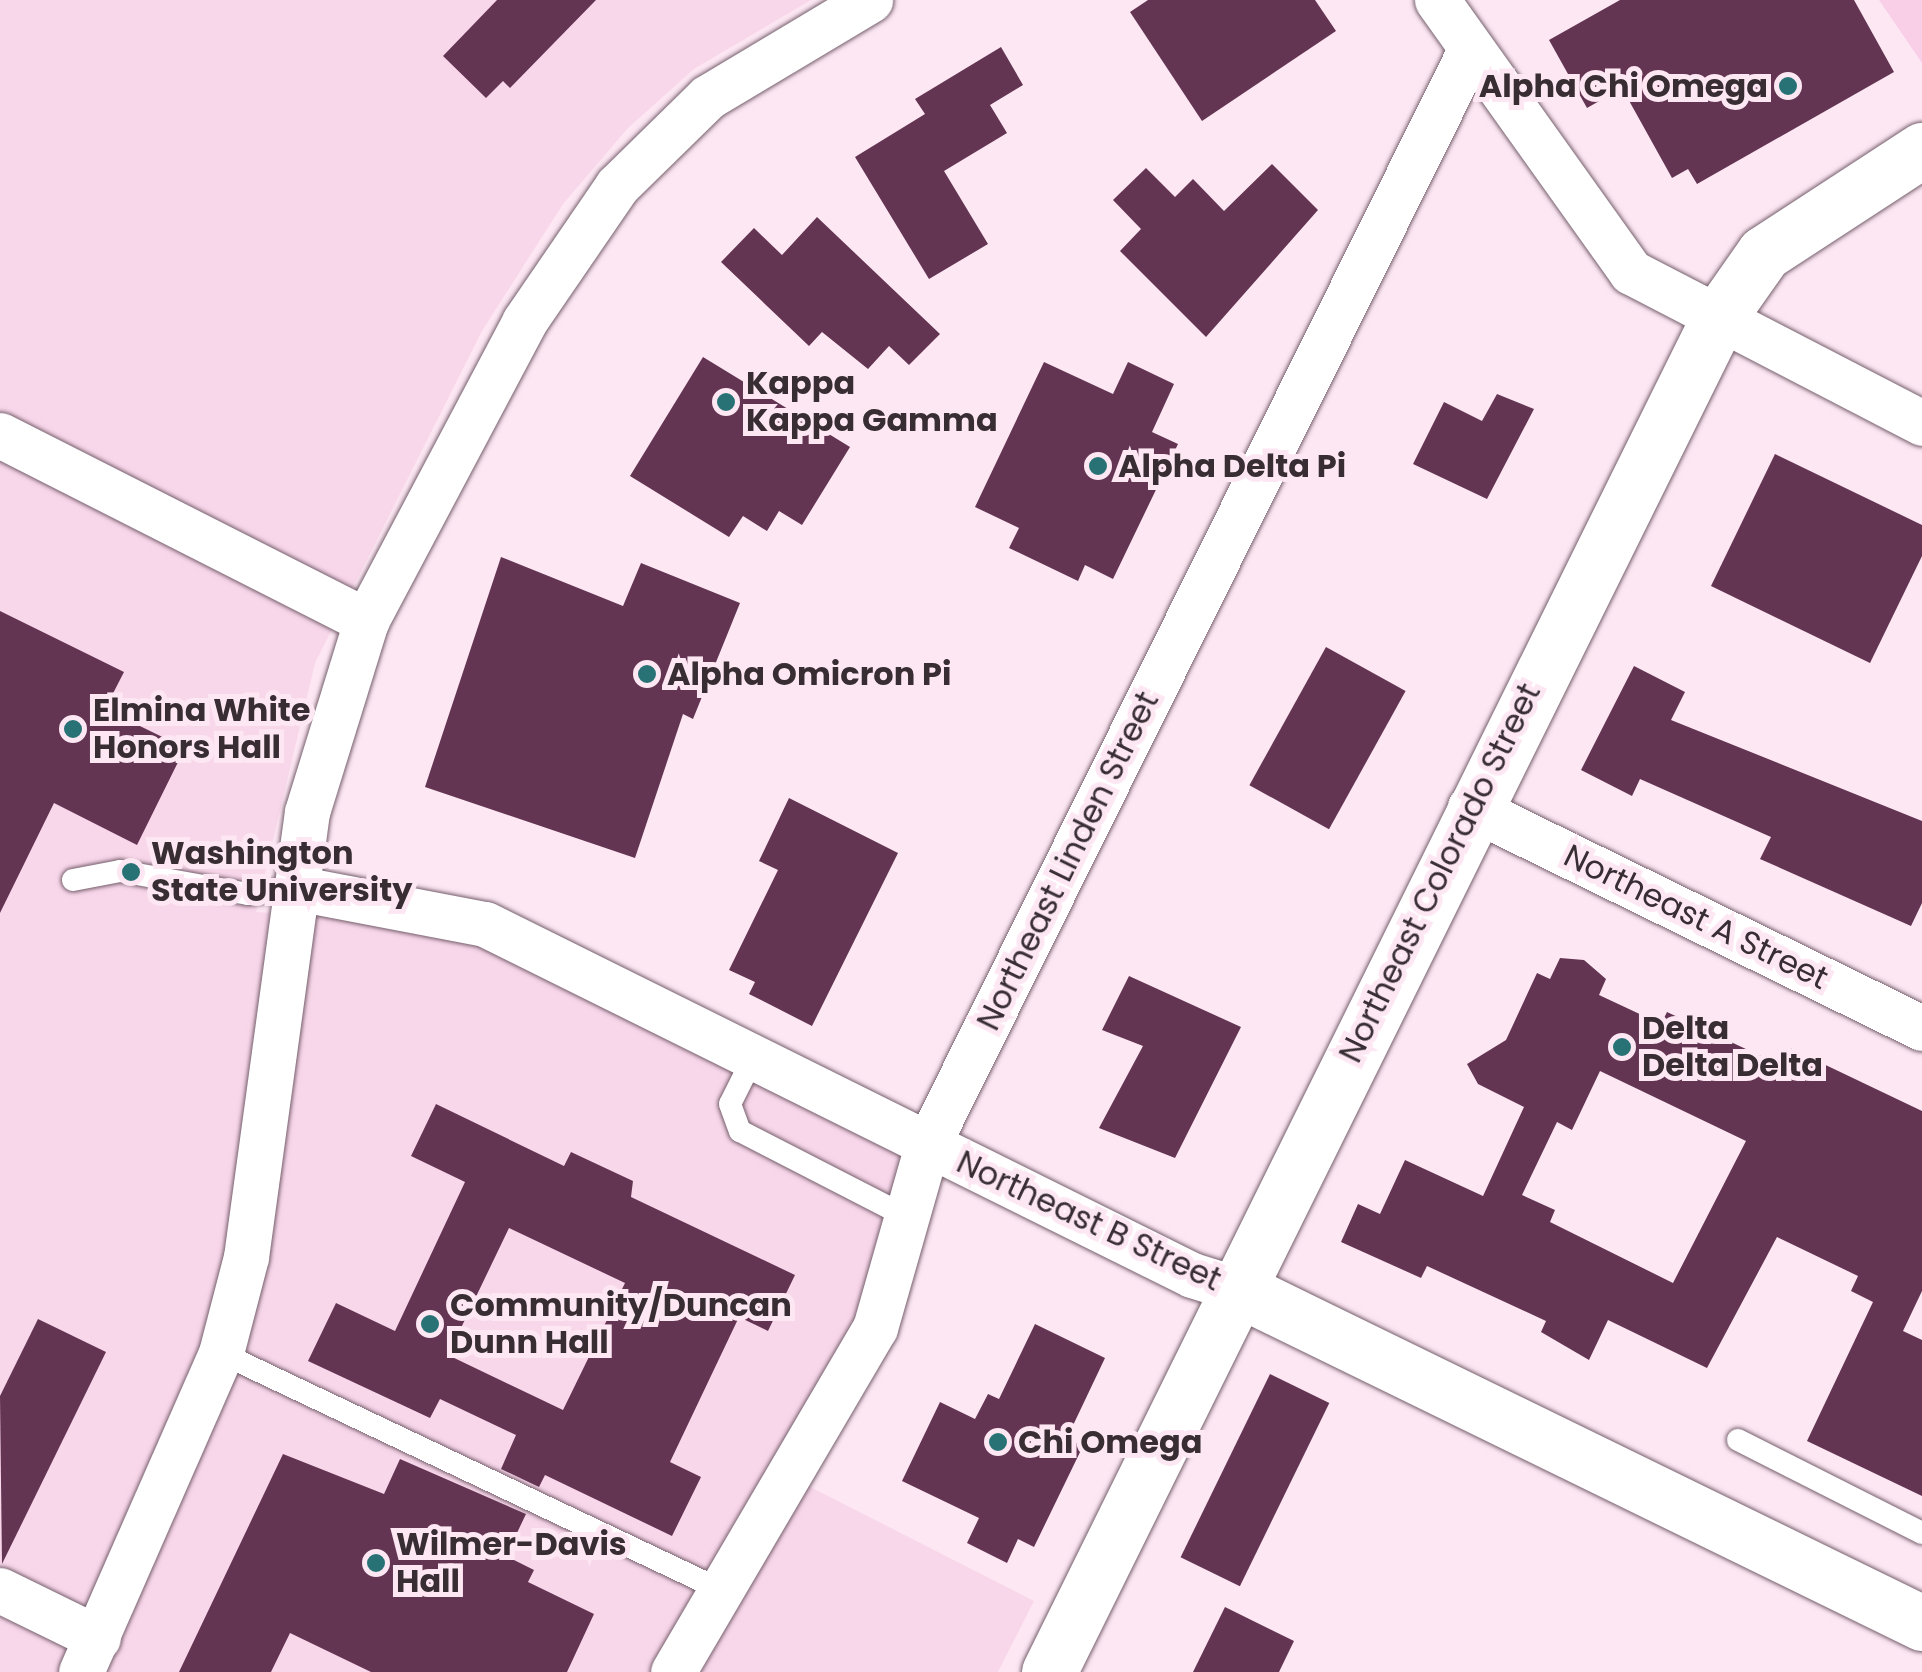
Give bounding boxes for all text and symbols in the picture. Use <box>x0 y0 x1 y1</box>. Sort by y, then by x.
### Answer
place label: Alpha Chi Omega <box>1479 67 1768 105</box>
marker: Alpha Chi Omega <box>1777 75 1799 97</box>
place label: Kappa Kappa Gamma <box>746 365 998 440</box>
marker: Kappa Kappa Gamma <box>715 391 737 413</box>
place label: Alpha Delta Pi <box>1118 447 1346 485</box>
marker: Alpha Delta Pi <box>1087 455 1109 477</box>
place label: Alpha Omicron Pi <box>667 655 952 693</box>
marker: Alpha Omicron Pi <box>636 663 658 685</box>
street label: Northeast Colorado Street <box>1331 677 1549 1069</box>
street label: Northeast Linden Street <box>969 686 1167 1036</box>
place label: Elmina White Honors Hall <box>93 692 311 767</box>
marker: Elmina White Honors Hall <box>62 718 84 740</box>
place label: Washington State University <box>151 835 412 910</box>
street label: Northeast A Street <box>1558 836 1834 998</box>
marker: Washington State University <box>120 861 142 883</box>
place label: Delta Delta Delta <box>1642 1010 1823 1085</box>
marker: Delta Delta Delta <box>1611 1036 1633 1058</box>
street label: Northeast B Street <box>951 1143 1227 1299</box>
place label: Community/Duncan Dunn Hall <box>450 1287 792 1362</box>
marker: Community/Duncan Dunn Hall <box>419 1313 441 1335</box>
place label: Chi Omega <box>1018 1423 1202 1461</box>
marker: Chi Omega <box>987 1431 1009 1453</box>
place label: Wilmer-Davis Hall <box>396 1526 627 1601</box>
marker: Wilmer-Davis Hall <box>365 1552 387 1574</box>

